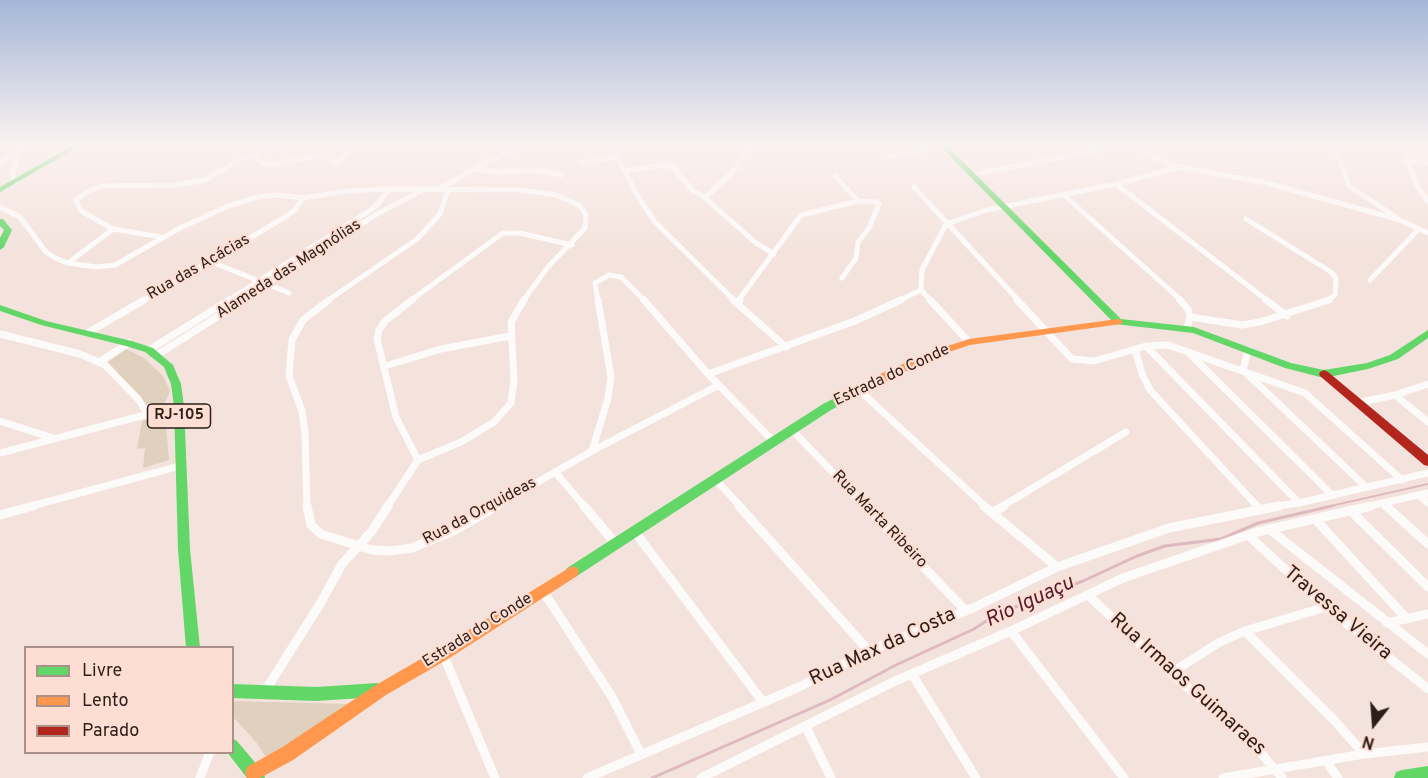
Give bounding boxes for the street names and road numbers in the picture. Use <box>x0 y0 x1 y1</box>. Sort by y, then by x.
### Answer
street label: Alameda das Magnólias <box>213 216 365 324</box>
street label: Rua das Acácias <box>144 231 254 305</box>
street label: Estrada do Conde <box>831 341 953 411</box>
road number: RJ-105 <box>148 404 210 428</box>
street label: Rua Marta Ribeiro <box>827 467 931 573</box>
street label: Rua da Orquideas <box>420 474 540 550</box>
street label: Travessa Vieira <box>1278 562 1396 666</box>
street label: Estrada do Conde <box>420 590 536 672</box>
street label: Rua Max da Costa <box>806 604 960 692</box>
street label: Rua Irmaos Guimaraes <box>1104 609 1270 761</box>

